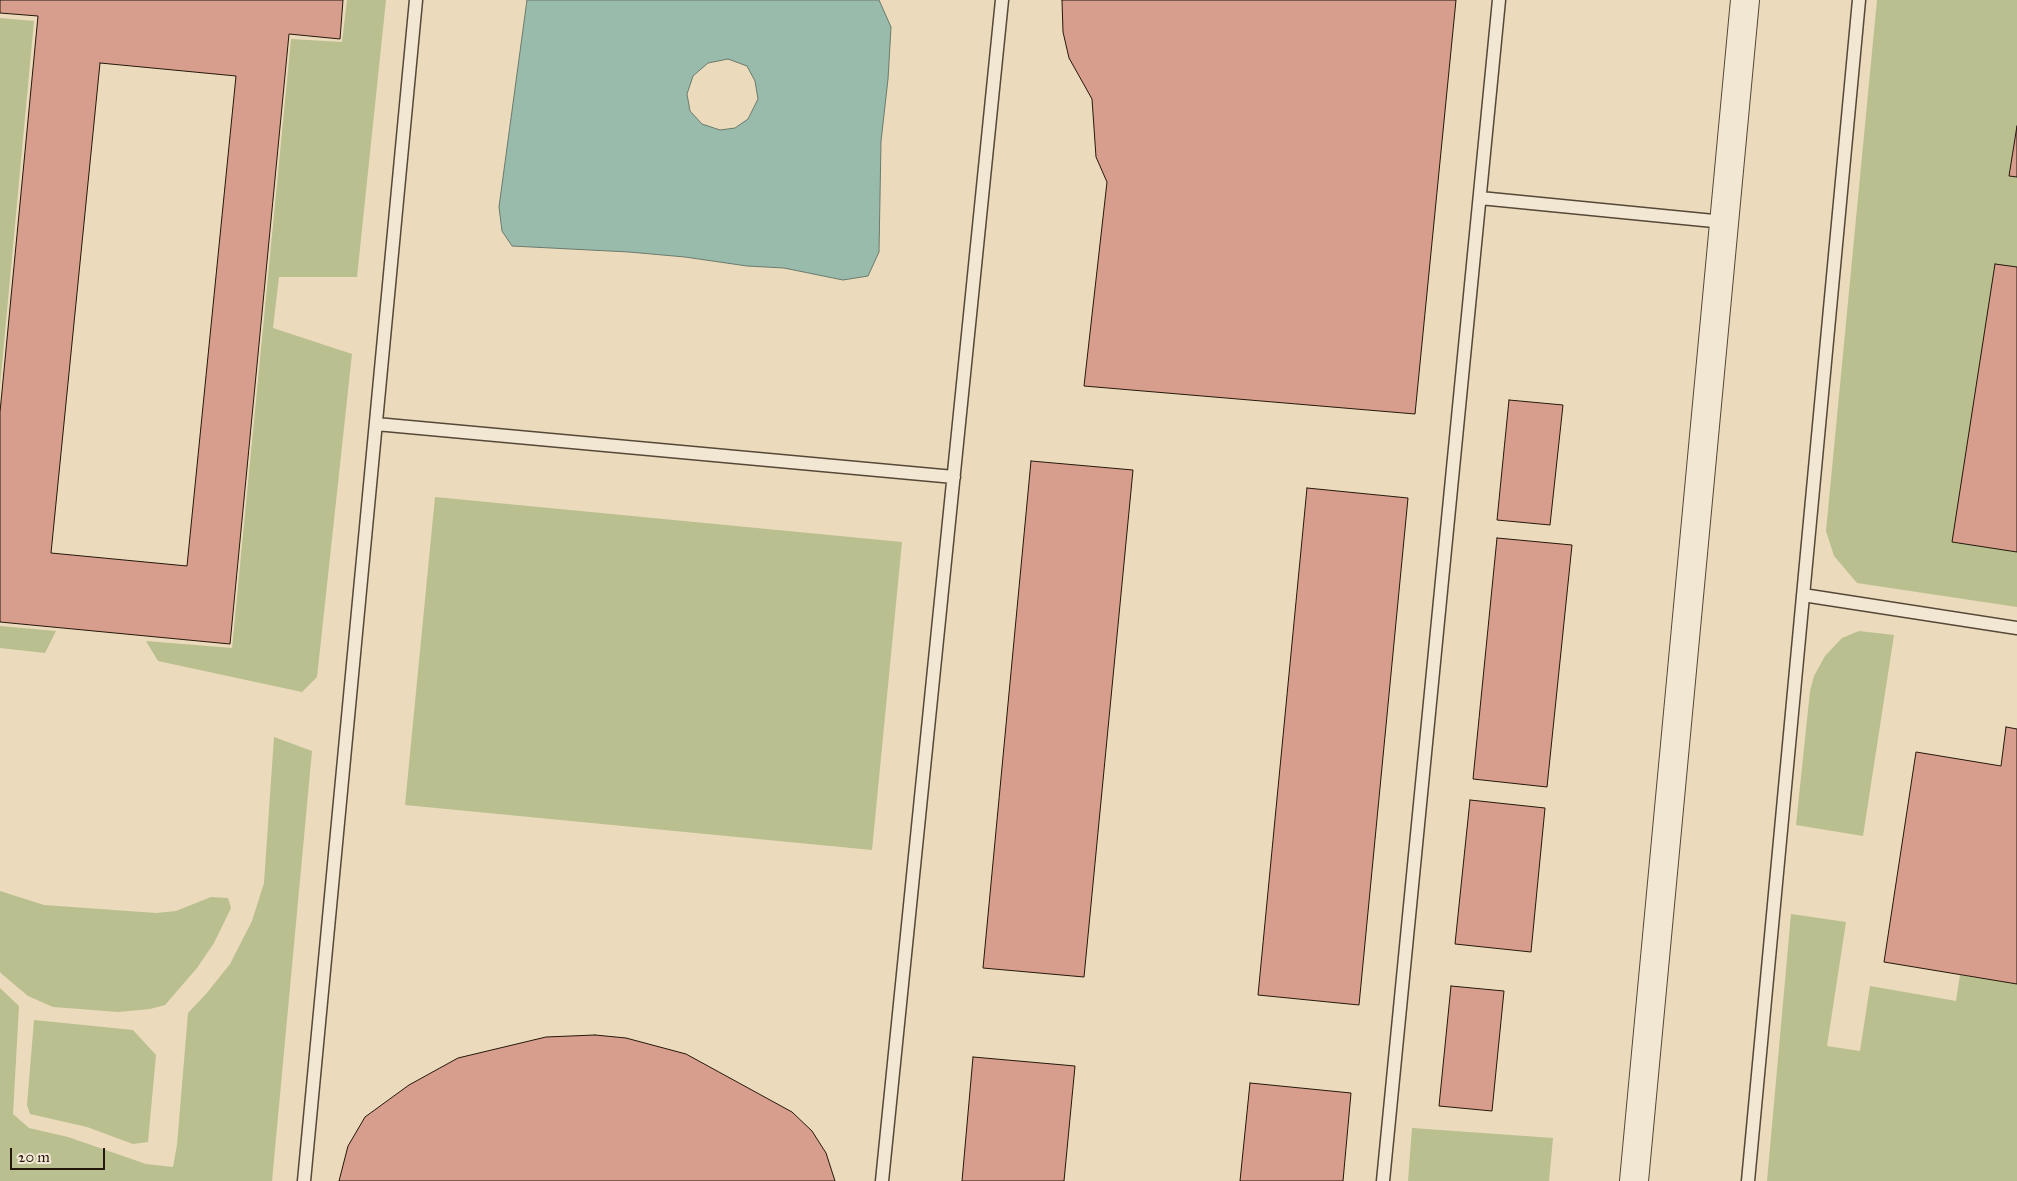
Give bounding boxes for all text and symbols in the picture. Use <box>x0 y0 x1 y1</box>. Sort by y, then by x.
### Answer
scale bar <box>12 1138 108 1170</box>
text: 20 m <box>18 1148 50 1166</box>

